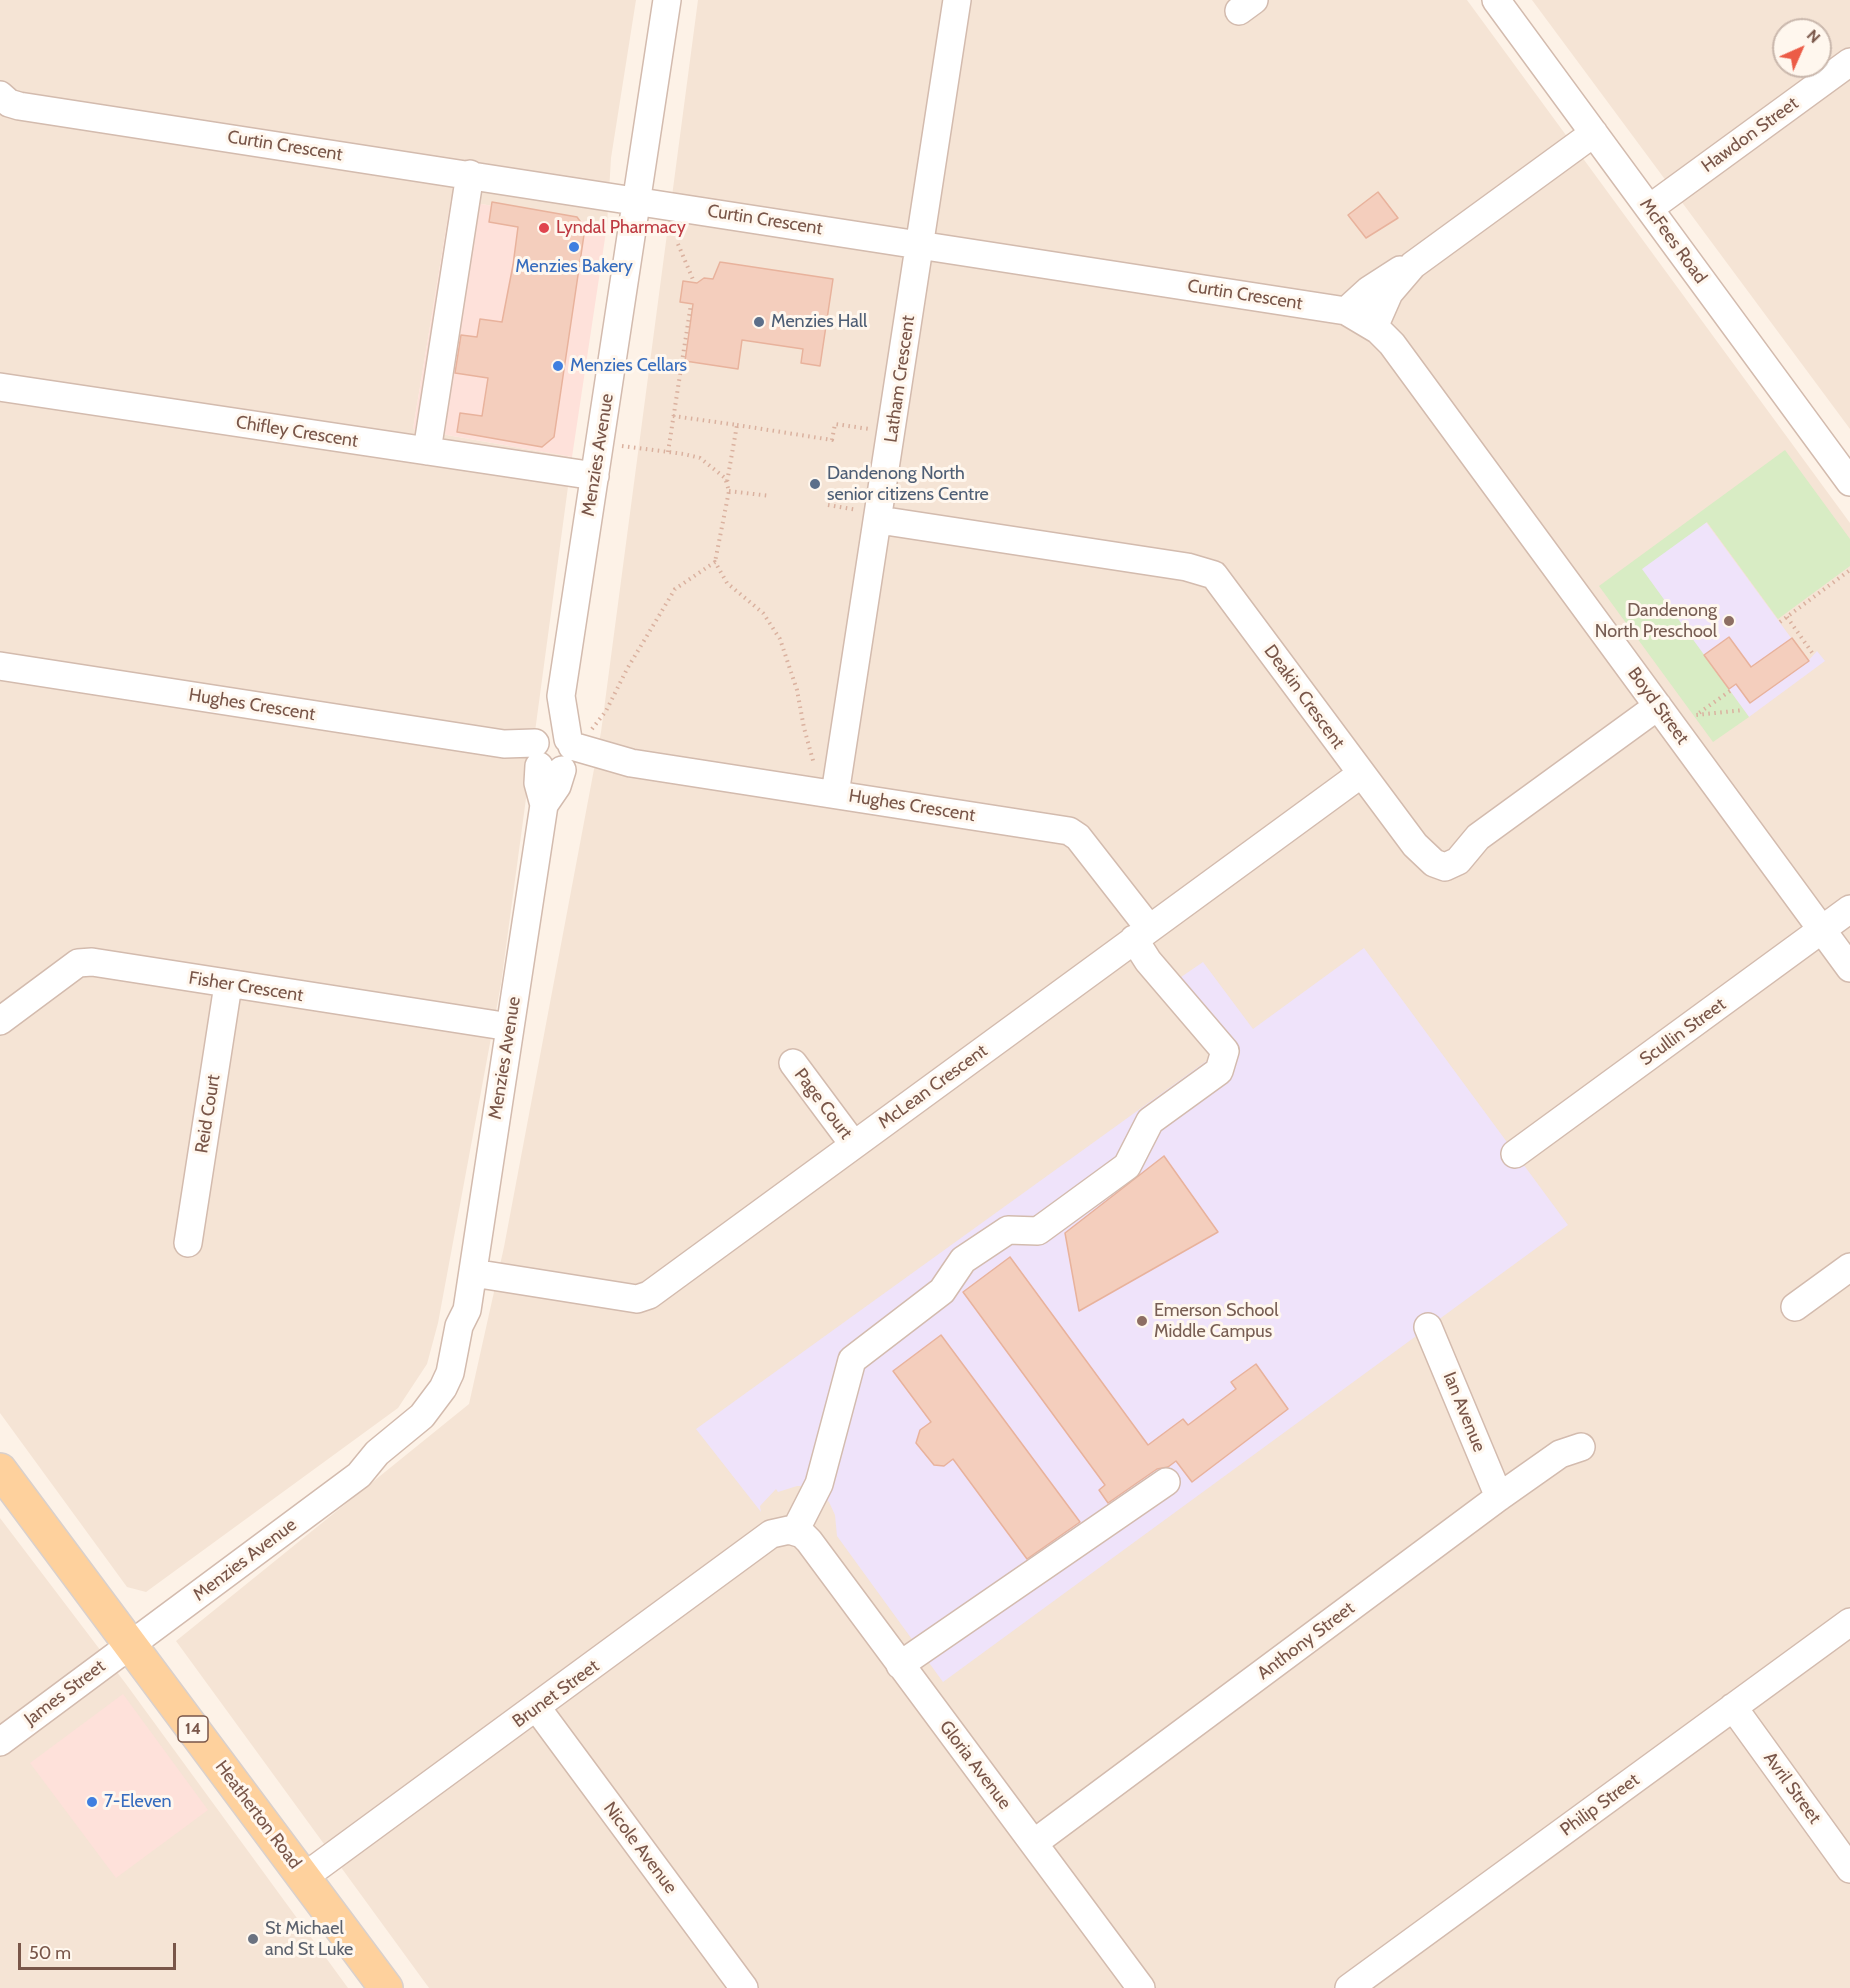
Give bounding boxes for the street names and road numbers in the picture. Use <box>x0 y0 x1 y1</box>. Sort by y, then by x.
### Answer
street label: Hawdon Street <box>1697 93 1803 177</box>
street label: Curtin Crescent <box>226 126 344 166</box>
street label: McFees Road <box>1635 194 1711 288</box>
street label: Curtin Crescent <box>706 200 824 240</box>
street label: Curtin Crescent <box>1186 275 1304 315</box>
street label: Latham Crescent <box>880 314 920 444</box>
street label: Menzies Avenue <box>578 392 618 518</box>
street label: Chifley Crescent <box>234 412 360 452</box>
street label: Deakin Crescent <box>1259 641 1349 753</box>
street label: Boyd Street <box>1623 663 1693 749</box>
street label: Hughes Crescent <box>187 684 317 726</box>
street label: Hughes Crescent <box>847 785 977 827</box>
street label: Fisher Crescent <box>187 967 305 1007</box>
street label: Scullin Street <box>1636 994 1730 1070</box>
street label: Menzies Avenue <box>485 995 525 1121</box>
street label: McLean Crescent <box>874 1040 992 1134</box>
street label: Page Court <box>789 1064 857 1144</box>
street label: Reid Court <box>191 1073 225 1155</box>
street label: Ian Avenue <box>1438 1369 1490 1455</box>
street label: Menzies Avenue <box>189 1514 301 1606</box>
street label: Anthony Street <box>1253 1597 1359 1685</box>
street label: Brunet Street <box>509 1655 603 1733</box>
street label: James Street <box>20 1656 110 1730</box>
road number: 14 <box>178 1716 208 1742</box>
street label: Gloria Avenue <box>935 1716 1015 1814</box>
street label: Avril Street <box>1759 1748 1825 1828</box>
street label: Heatherton Road <box>210 1757 306 1873</box>
street label: Philip Street <box>1556 1769 1644 1841</box>
street label: Nicole Avenue <box>599 1798 681 1898</box>

